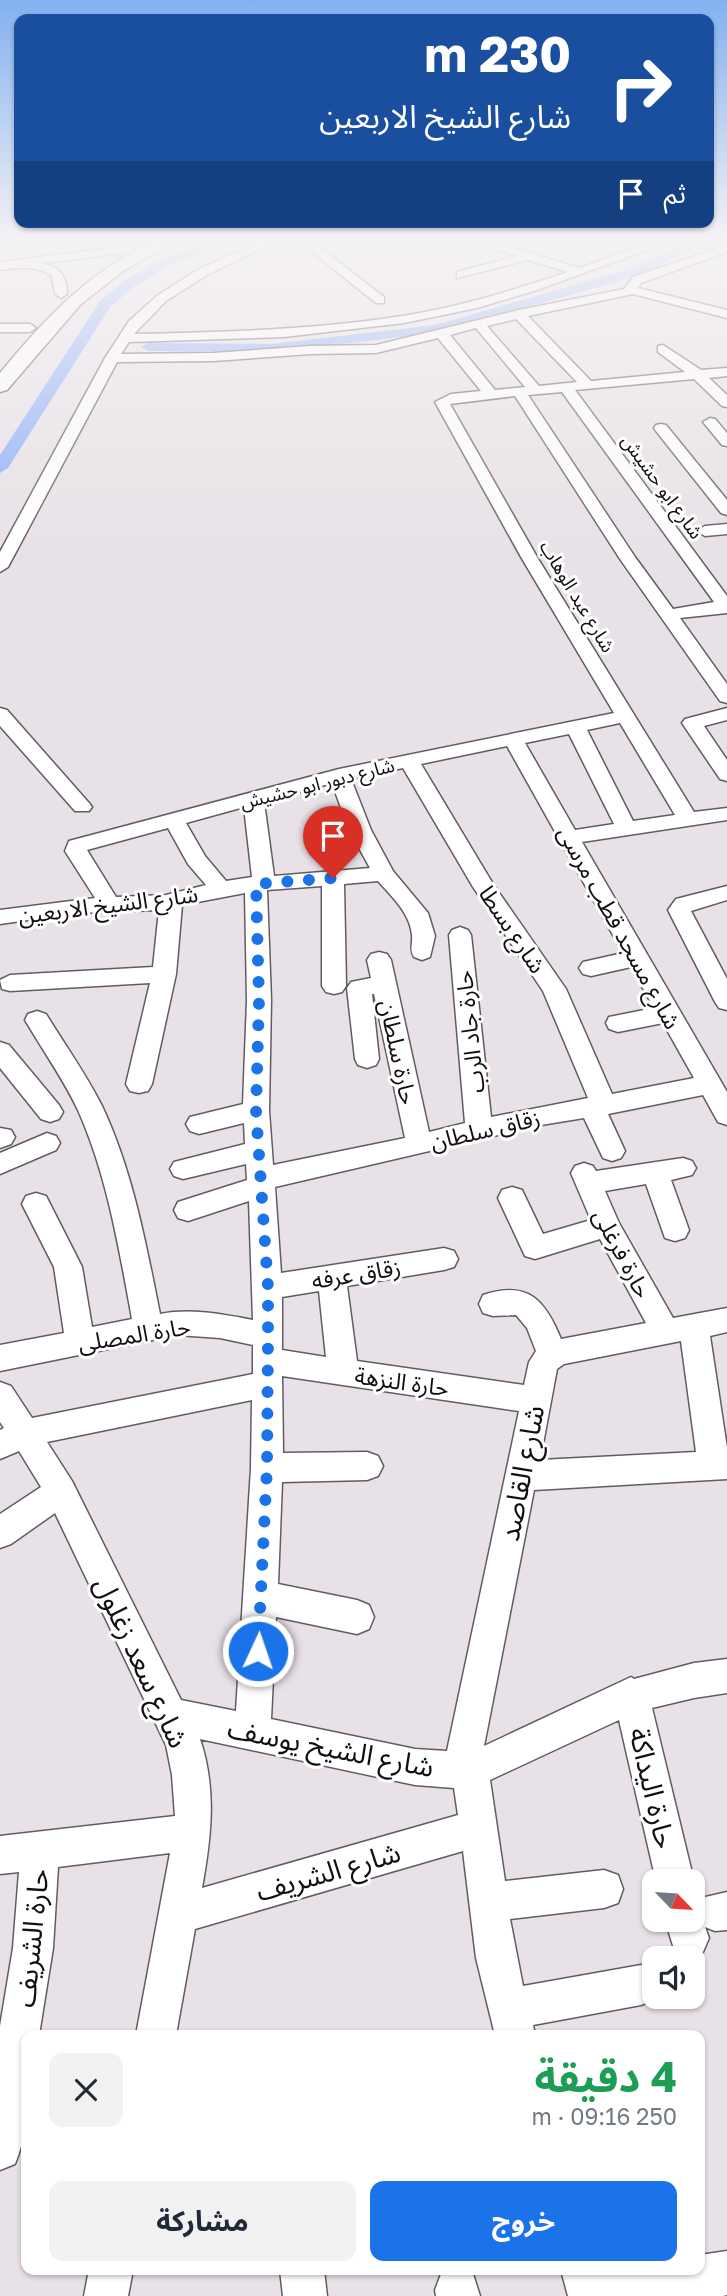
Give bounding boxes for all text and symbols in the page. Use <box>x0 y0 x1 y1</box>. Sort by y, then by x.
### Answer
text: 230 m <box>424 24 571 83</box>
icon: right <box>595 42 686 133</box>
text: شارع الشيخ الاربعين <box>319 97 571 135</box>
icon: arrive <box>612 175 650 213</box>
text: ثم <box>664 178 686 209</box>
street label: شارع ابو حشيش <box>615 429 709 545</box>
street label: شارع عبد الوهاب <box>533 536 620 658</box>
street label: شارع دبور ابو حشيش <box>237 753 397 816</box>
pin <box>303 806 363 878</box>
icon: arrive <box>314 817 352 855</box>
street label: شارع مسجد قطب مرسى <box>549 821 687 1035</box>
street label: شارع الشيخ الاربعين <box>16 879 200 933</box>
street label: شارع بسطا <box>470 880 552 980</box>
street label: حارة جاد الرب <box>449 969 490 1095</box>
street label: حارة سلطان <box>373 997 424 1107</box>
street label: زقاق سلطان <box>427 1103 543 1156</box>
street label: حارة فرغلى <box>587 1204 658 1303</box>
street label: زقاق عرفه <box>309 1252 403 1295</box>
street label: حارة المصلى <box>76 1311 192 1358</box>
street label: حارة النزهة <box>353 1361 451 1402</box>
street label: شارع القاصد <box>492 1402 555 1545</box>
street label: شارع سعد زغلول <box>83 1571 196 1755</box>
position arrow <box>221 1614 295 1688</box>
street label: شارع الشيخ يوسف <box>224 1711 437 1788</box>
street label: حارة اليداكة <box>622 1724 683 1852</box>
street label: شارع الشريف <box>252 1835 405 1912</box>
street label: حارة الشريف <box>7 1867 56 2009</box>
north arrow <box>642 1869 705 1932</box>
map controls <box>642 1869 705 2009</box>
button: sound <box>642 1946 705 2009</box>
text: 4 دقيقة <box>535 2051 677 2101</box>
button: close <box>49 2053 123 2127</box>
text: 250 m · 09:16 <box>531 2102 677 2130</box>
button: مشاركة <box>49 2181 356 2261</box>
button: خروج <box>370 2181 677 2261</box>

